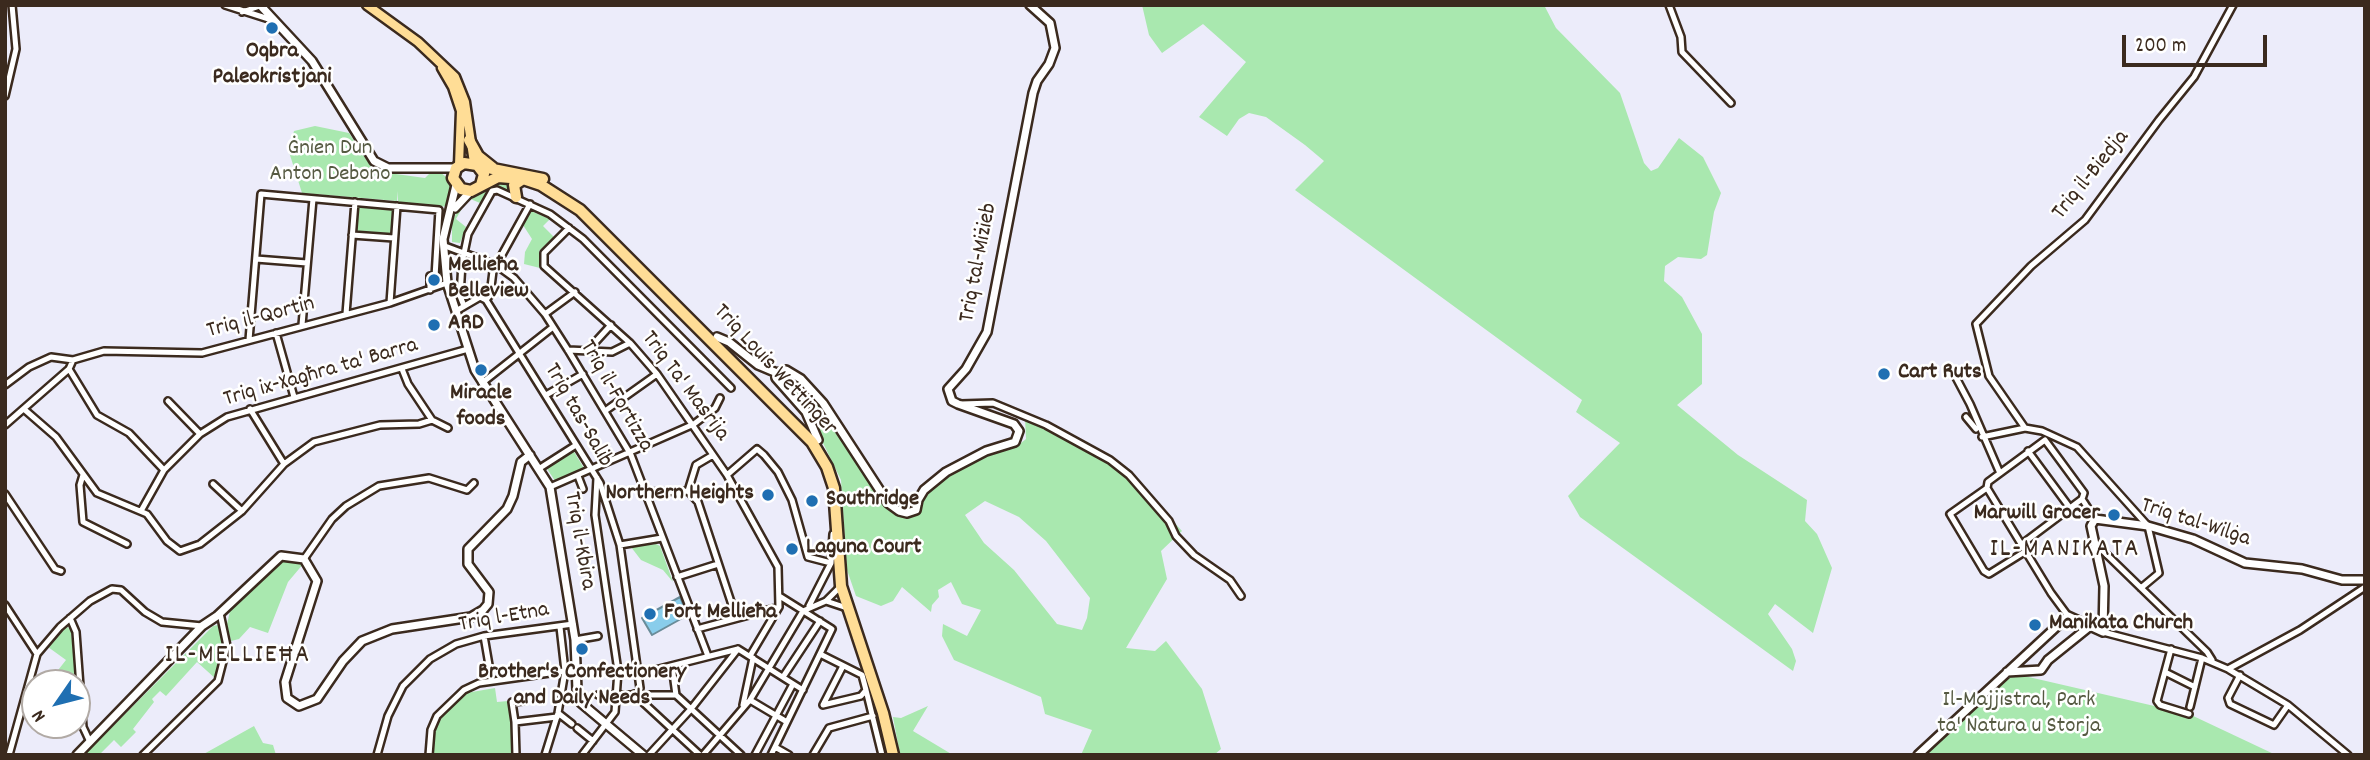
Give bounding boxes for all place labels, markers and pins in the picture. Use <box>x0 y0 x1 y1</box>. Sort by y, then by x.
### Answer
marker: Oqbra Paleokristjani <box>264 20 280 36</box>
place label: Oqbra Paleokristjani <box>212 39 332 93</box>
place label: Mellieħa Belleview <box>448 253 529 307</box>
marker: Mellieħa Belleview <box>426 272 442 288</box>
place label: ARD <box>448 311 484 339</box>
marker: ARD <box>426 317 442 333</box>
place label: Cart Ruts <box>1898 360 1982 388</box>
marker: Miracle foods <box>473 362 489 378</box>
marker: Cart Ruts <box>1876 366 1892 382</box>
place label: Miracle foods <box>450 381 512 435</box>
place label: Northern Heights <box>605 481 754 509</box>
marker: Northern Heights <box>760 487 776 503</box>
place label: Southridge <box>826 487 919 515</box>
marker: Southridge <box>804 493 820 509</box>
place label: Marwill Grocer <box>1974 501 2100 529</box>
marker: Marwill Grocer <box>2106 507 2122 523</box>
place label: Laguna Court <box>806 535 921 563</box>
marker: Laguna Court <box>784 541 800 557</box>
place label: Fort Mellieħa <box>664 600 777 628</box>
marker: Fort Mellieħa <box>642 606 658 622</box>
place label: Manikata Church <box>2049 611 2193 639</box>
marker: Manikata Church <box>2027 617 2043 633</box>
marker: Brother's Confectionery and Daily Needs <box>574 641 590 657</box>
place label: Brother's Confectionery and Daily Needs <box>478 660 686 714</box>

